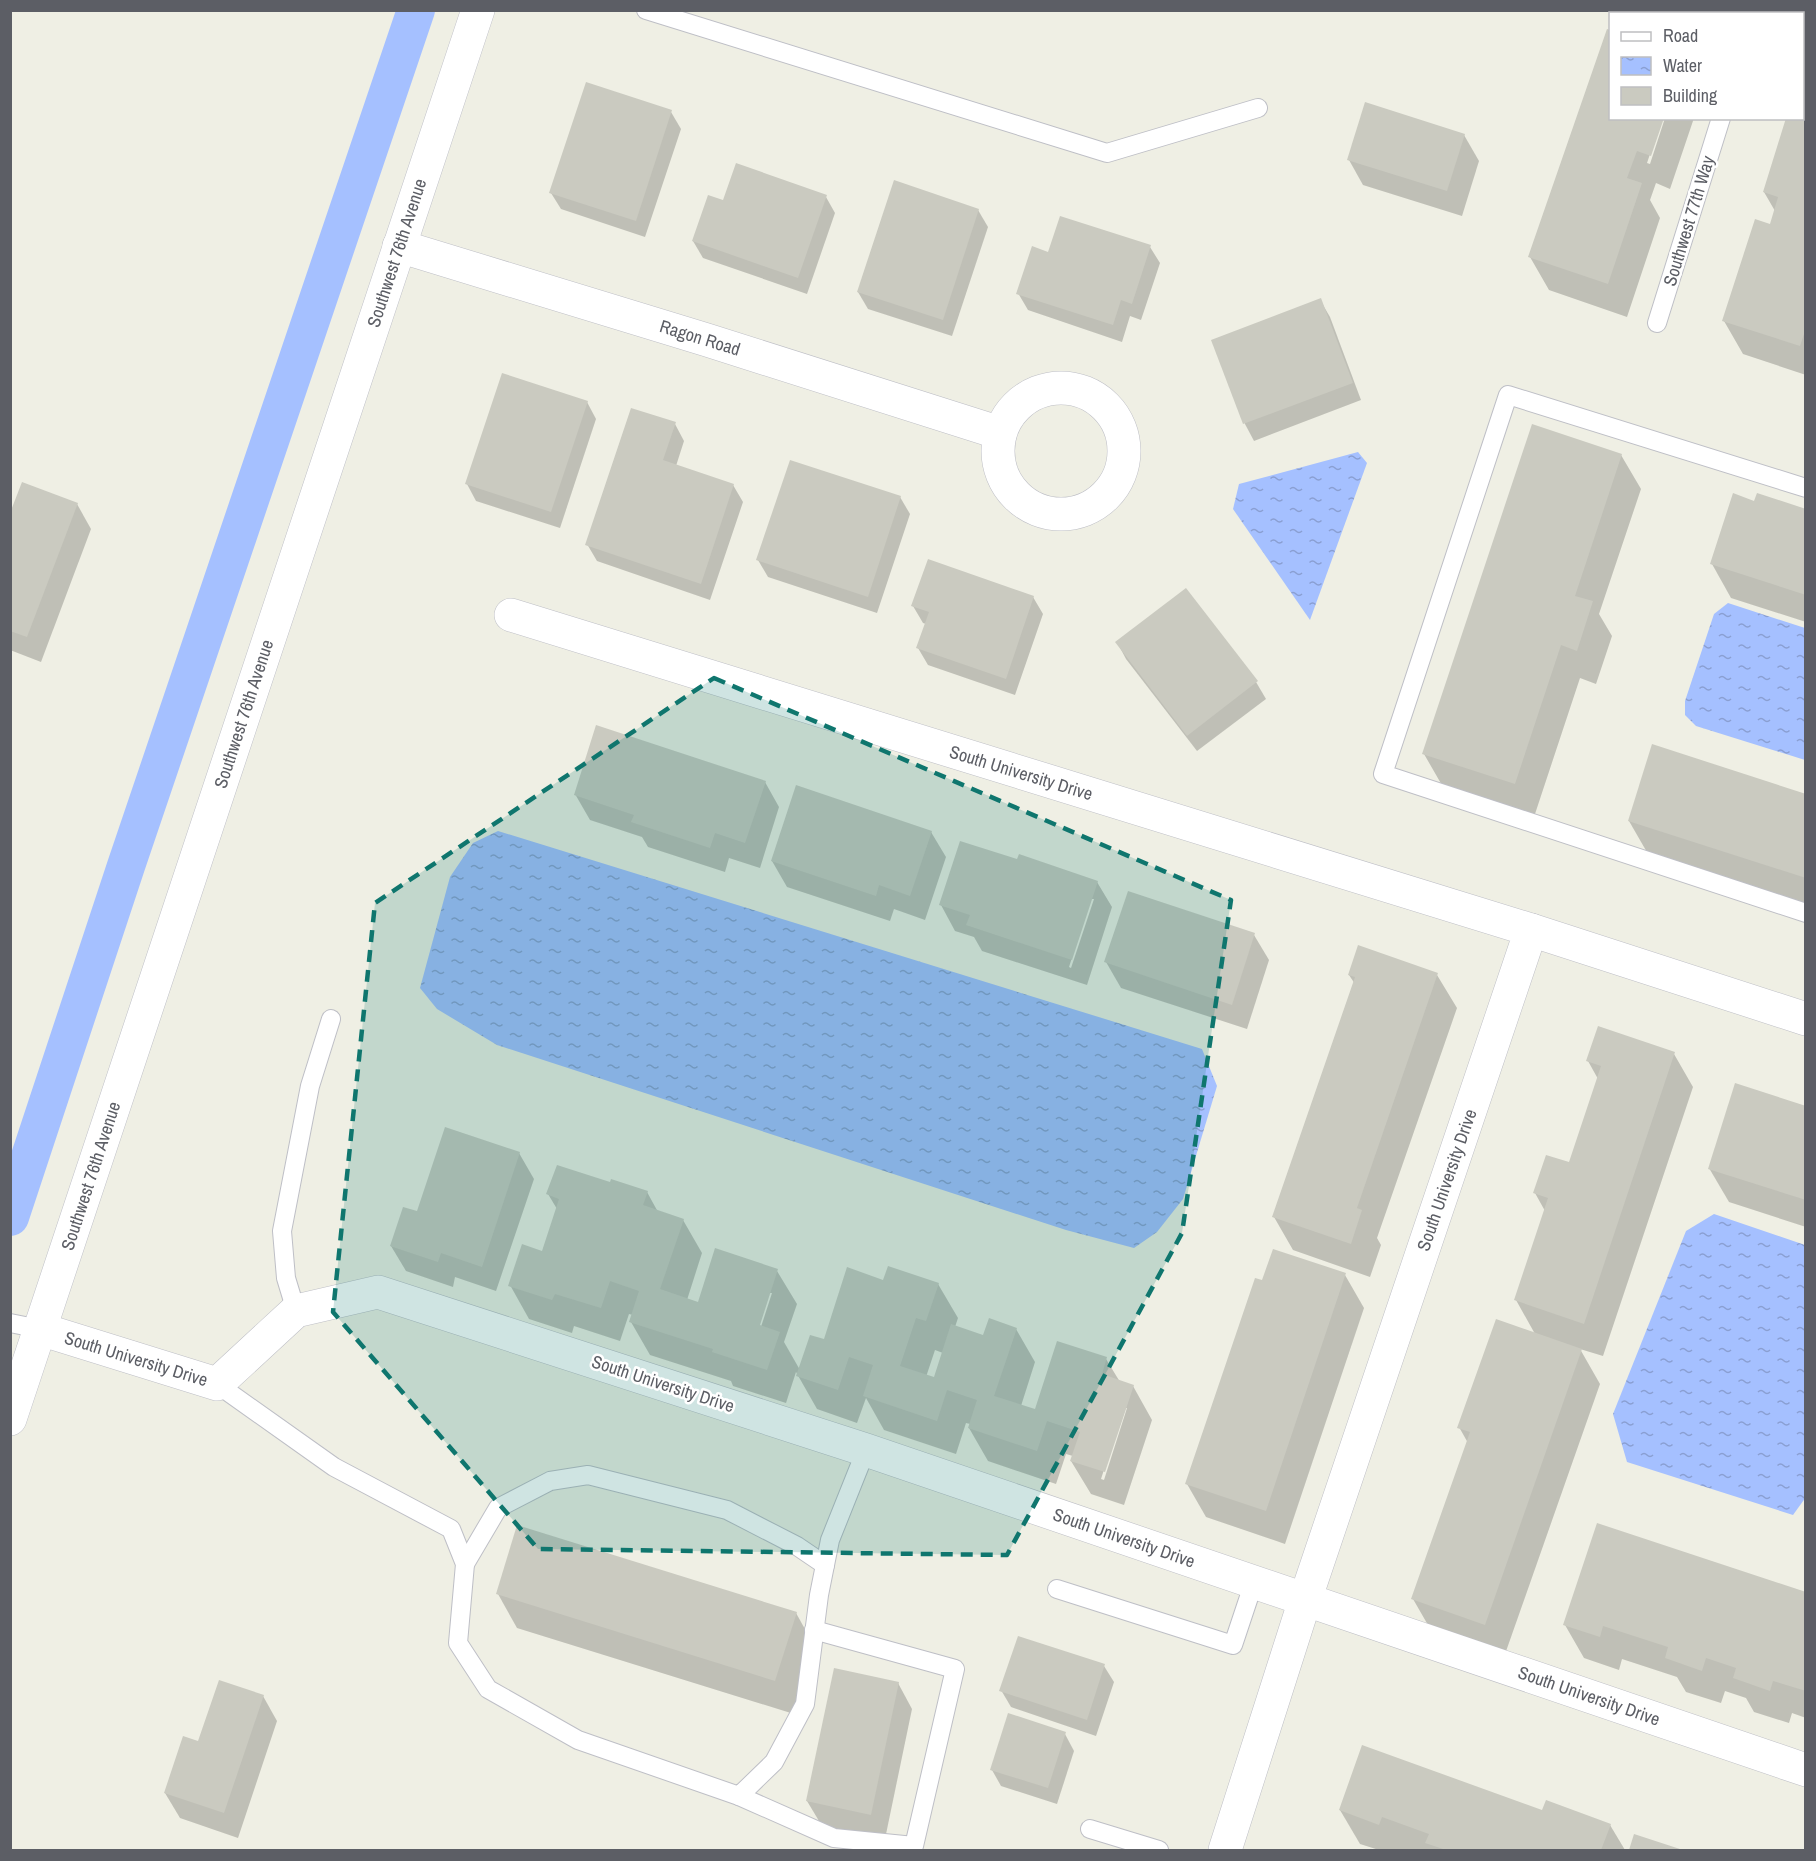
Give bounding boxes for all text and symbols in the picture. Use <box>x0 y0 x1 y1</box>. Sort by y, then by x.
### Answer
legend <box>1609 12 1804 120</box>
text: Road <box>1663 23 1698 48</box>
text: Water <box>1663 53 1702 78</box>
text: Building <box>1663 83 1718 108</box>
street label: Southwest 77th Way <box>1657 152 1720 289</box>
street label: Southwest 76th Avenue <box>361 175 432 330</box>
street label: Ragon Road <box>657 313 743 362</box>
street label: Southwest 76th Avenue <box>208 636 279 791</box>
street label: South University Drive <box>946 739 1096 806</box>
street label: Southwest 76th Avenue <box>55 1098 126 1253</box>
street label: South University Drive <box>1411 1106 1483 1254</box>
street label: South University Drive <box>61 1325 211 1392</box>
street label: South University Drive <box>589 1349 738 1418</box>
street label: South University Drive <box>1050 1502 1198 1574</box>
street label: South University Drive <box>1515 1660 1663 1732</box>

